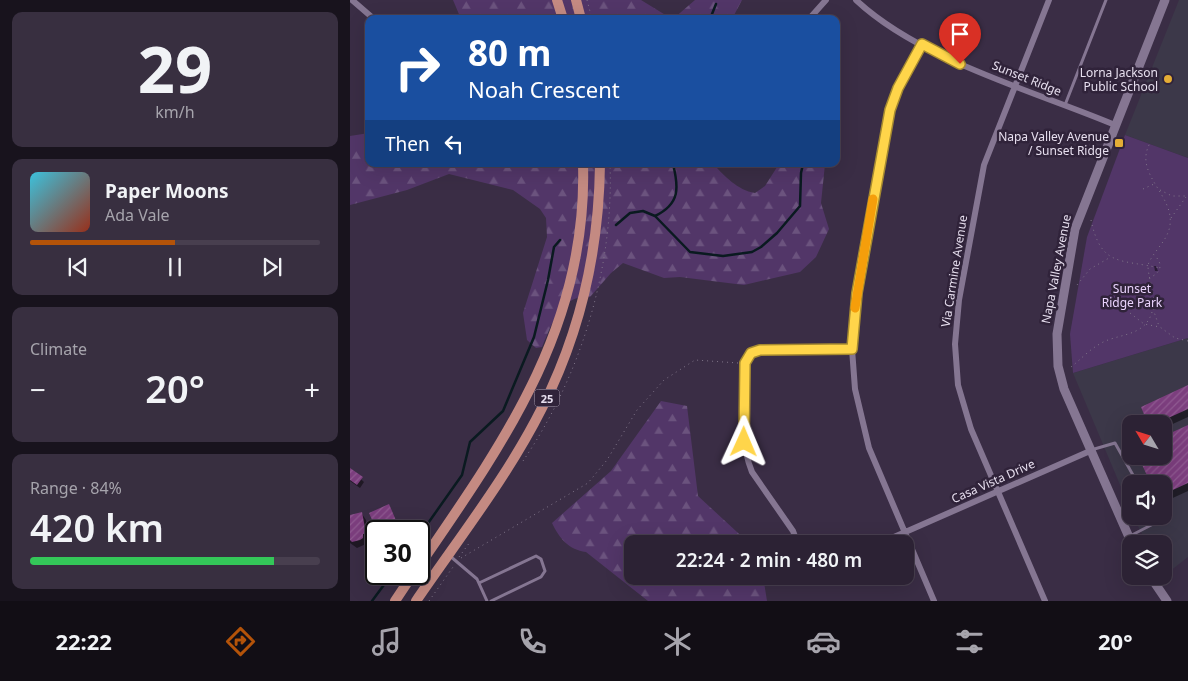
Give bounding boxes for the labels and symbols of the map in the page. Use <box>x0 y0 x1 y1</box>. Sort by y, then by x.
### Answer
pin <box>939 13 981 64</box>
street label: Sunset Ridge <box>990 56 1064 100</box>
place label: Lorna Jackson Public School <box>1080 64 1158 95</box>
marker: Lorna Jackson Public School <box>1162 73 1174 85</box>
place label: Napa Valley Avenue / Sunset Ridge <box>998 128 1109 159</box>
marker: Napa Valley Avenue / Sunset Ridge <box>1113 137 1125 149</box>
street label: Napa Valley Avenue <box>1037 213 1075 325</box>
street label: Via Carmine Avenue <box>937 214 971 328</box>
park label: Sunset Ridge Park <box>1102 280 1163 311</box>
road number: 25 <box>534 389 560 406</box>
position arrow <box>717 415 769 467</box>
north arrow <box>1122 415 1172 465</box>
street label: Casa Vista Drive <box>949 455 1038 507</box>
speed limit sign: 30 <box>365 520 430 585</box>

